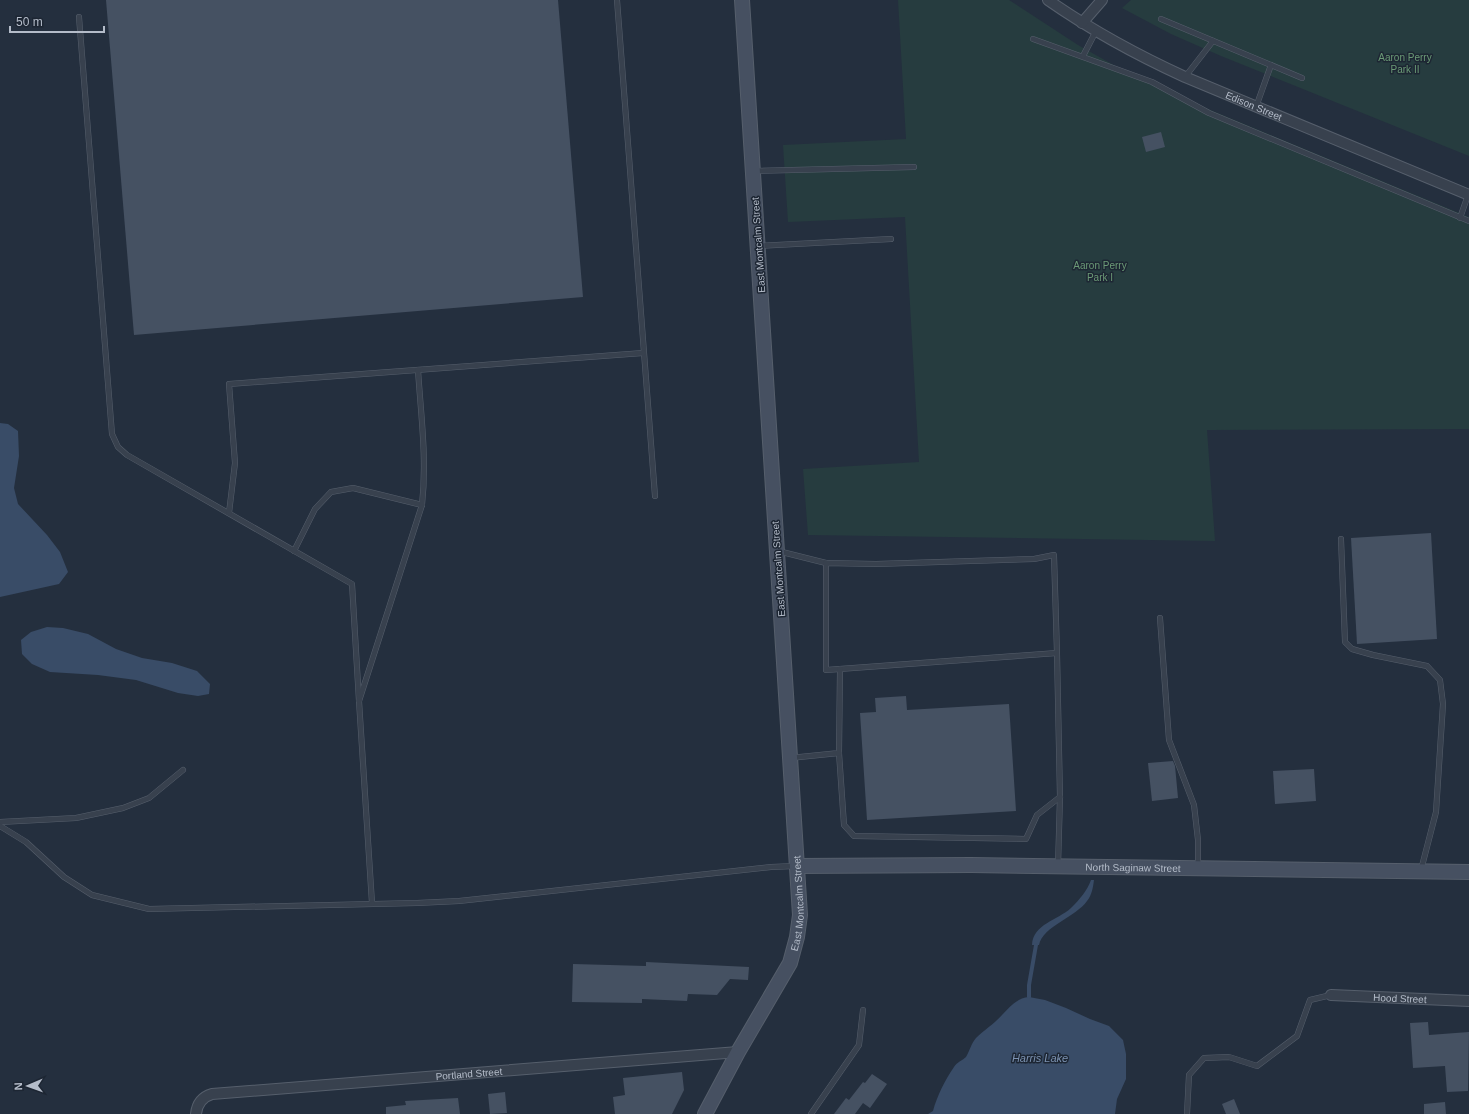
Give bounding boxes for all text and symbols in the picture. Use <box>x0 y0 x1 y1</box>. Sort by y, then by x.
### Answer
scale bar <box>10 8 104 34</box>
text: 50 m <box>16 15 43 29</box>
park label: Aaron Perry Park II <box>1378 52 1432 75</box>
street label: Edison Street <box>1224 89 1284 123</box>
street label: East Montcalm Street <box>750 197 767 293</box>
park label: Aaron Perry Park I <box>1073 260 1127 283</box>
street label: East Montcalm Street <box>770 521 787 617</box>
street label: East Montcalm Street <box>789 855 806 952</box>
street label: North Saginaw Street <box>1085 862 1181 874</box>
street label: Hood Street <box>1373 992 1427 1005</box>
water label: Harris Lake <box>1012 1052 1068 1064</box>
north arrow <box>8 1066 48 1106</box>
street label: Portland Street <box>435 1066 503 1082</box>
text: N <box>12 1082 24 1091</box>

